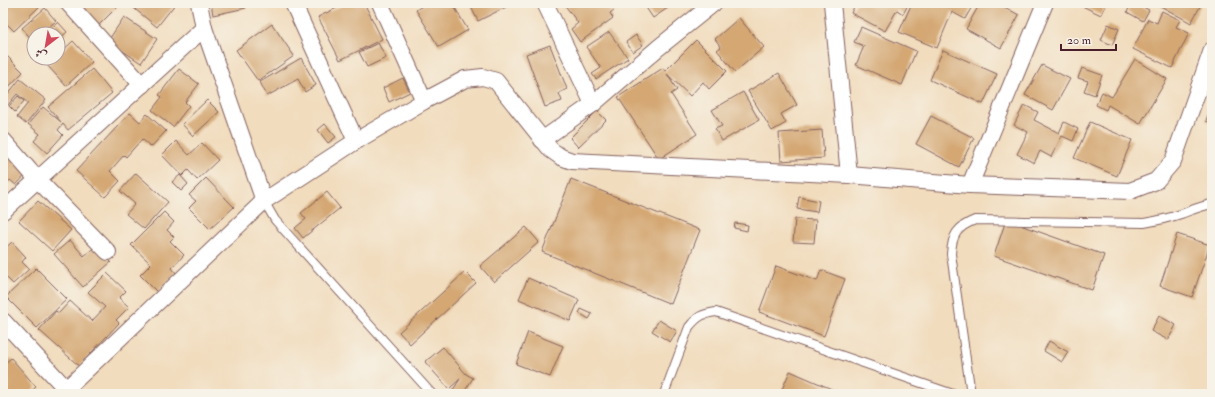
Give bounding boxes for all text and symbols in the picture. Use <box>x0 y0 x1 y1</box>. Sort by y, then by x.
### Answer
north arrow <box>26 26 66 66</box>
scale bar <box>1061 26 1116 52</box>
text: 20 m <box>1067 33 1092 48</box>
text: ش <box>33 46 49 63</box>

